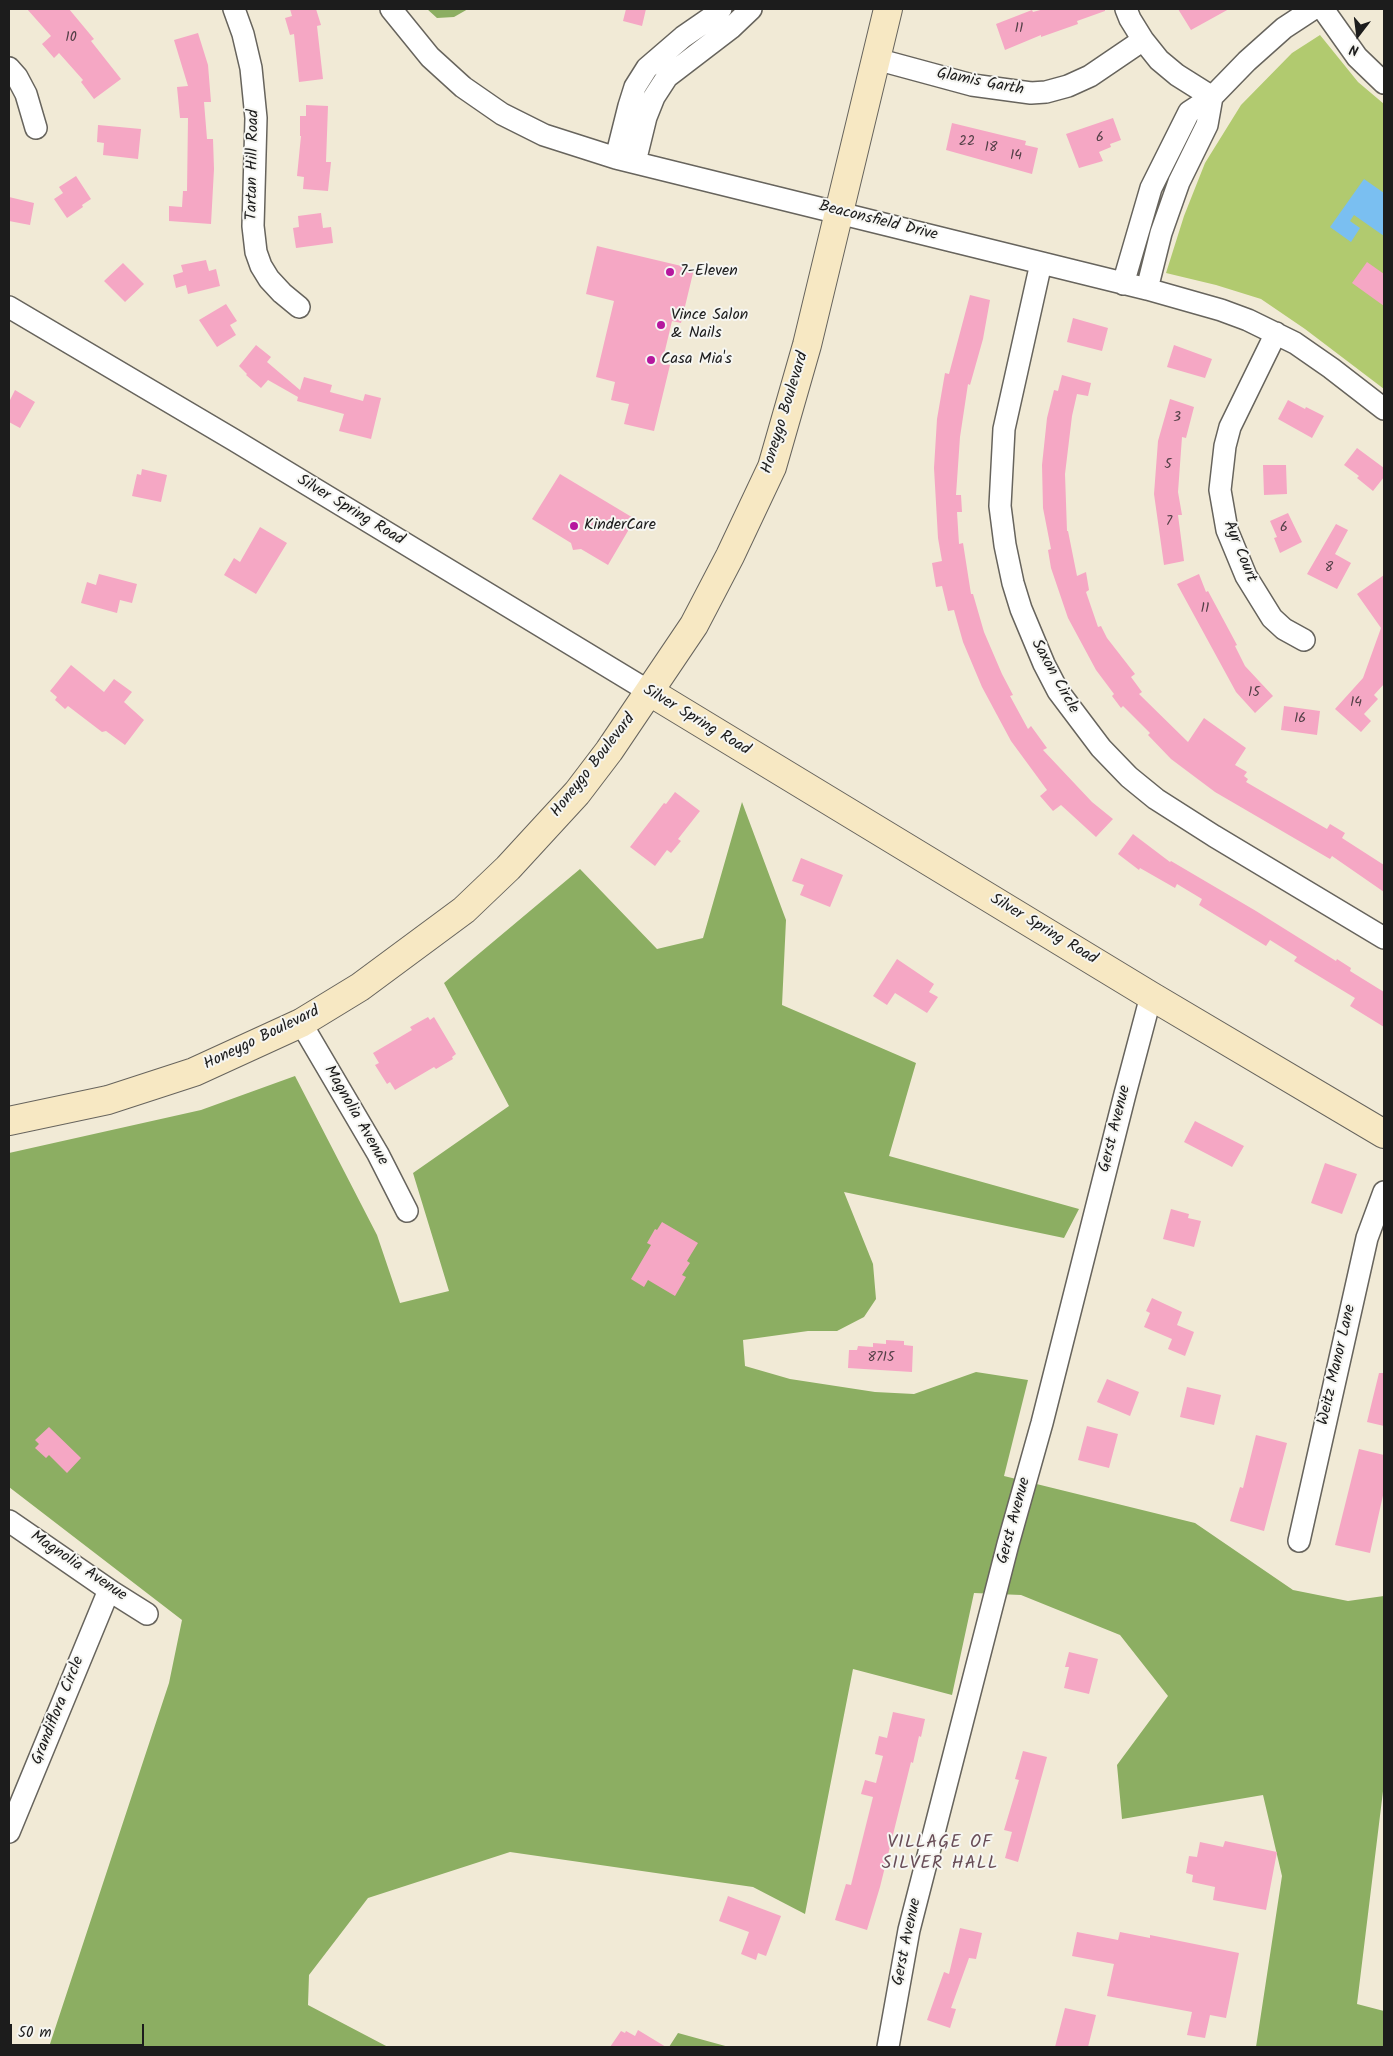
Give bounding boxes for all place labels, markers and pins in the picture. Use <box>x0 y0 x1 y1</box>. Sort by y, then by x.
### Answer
place label: 7-Eleven <box>680 262 738 282</box>
marker: 7-Eleven <box>664 266 676 278</box>
place label: Vince Salon & Nails <box>671 306 748 344</box>
marker: Vince Salon & Nails <box>655 319 667 331</box>
place label: Casa Mia's <box>661 350 732 370</box>
marker: Casa Mia's <box>645 354 657 366</box>
place label: KinderCare <box>584 516 656 536</box>
marker: KinderCare <box>568 520 580 532</box>

